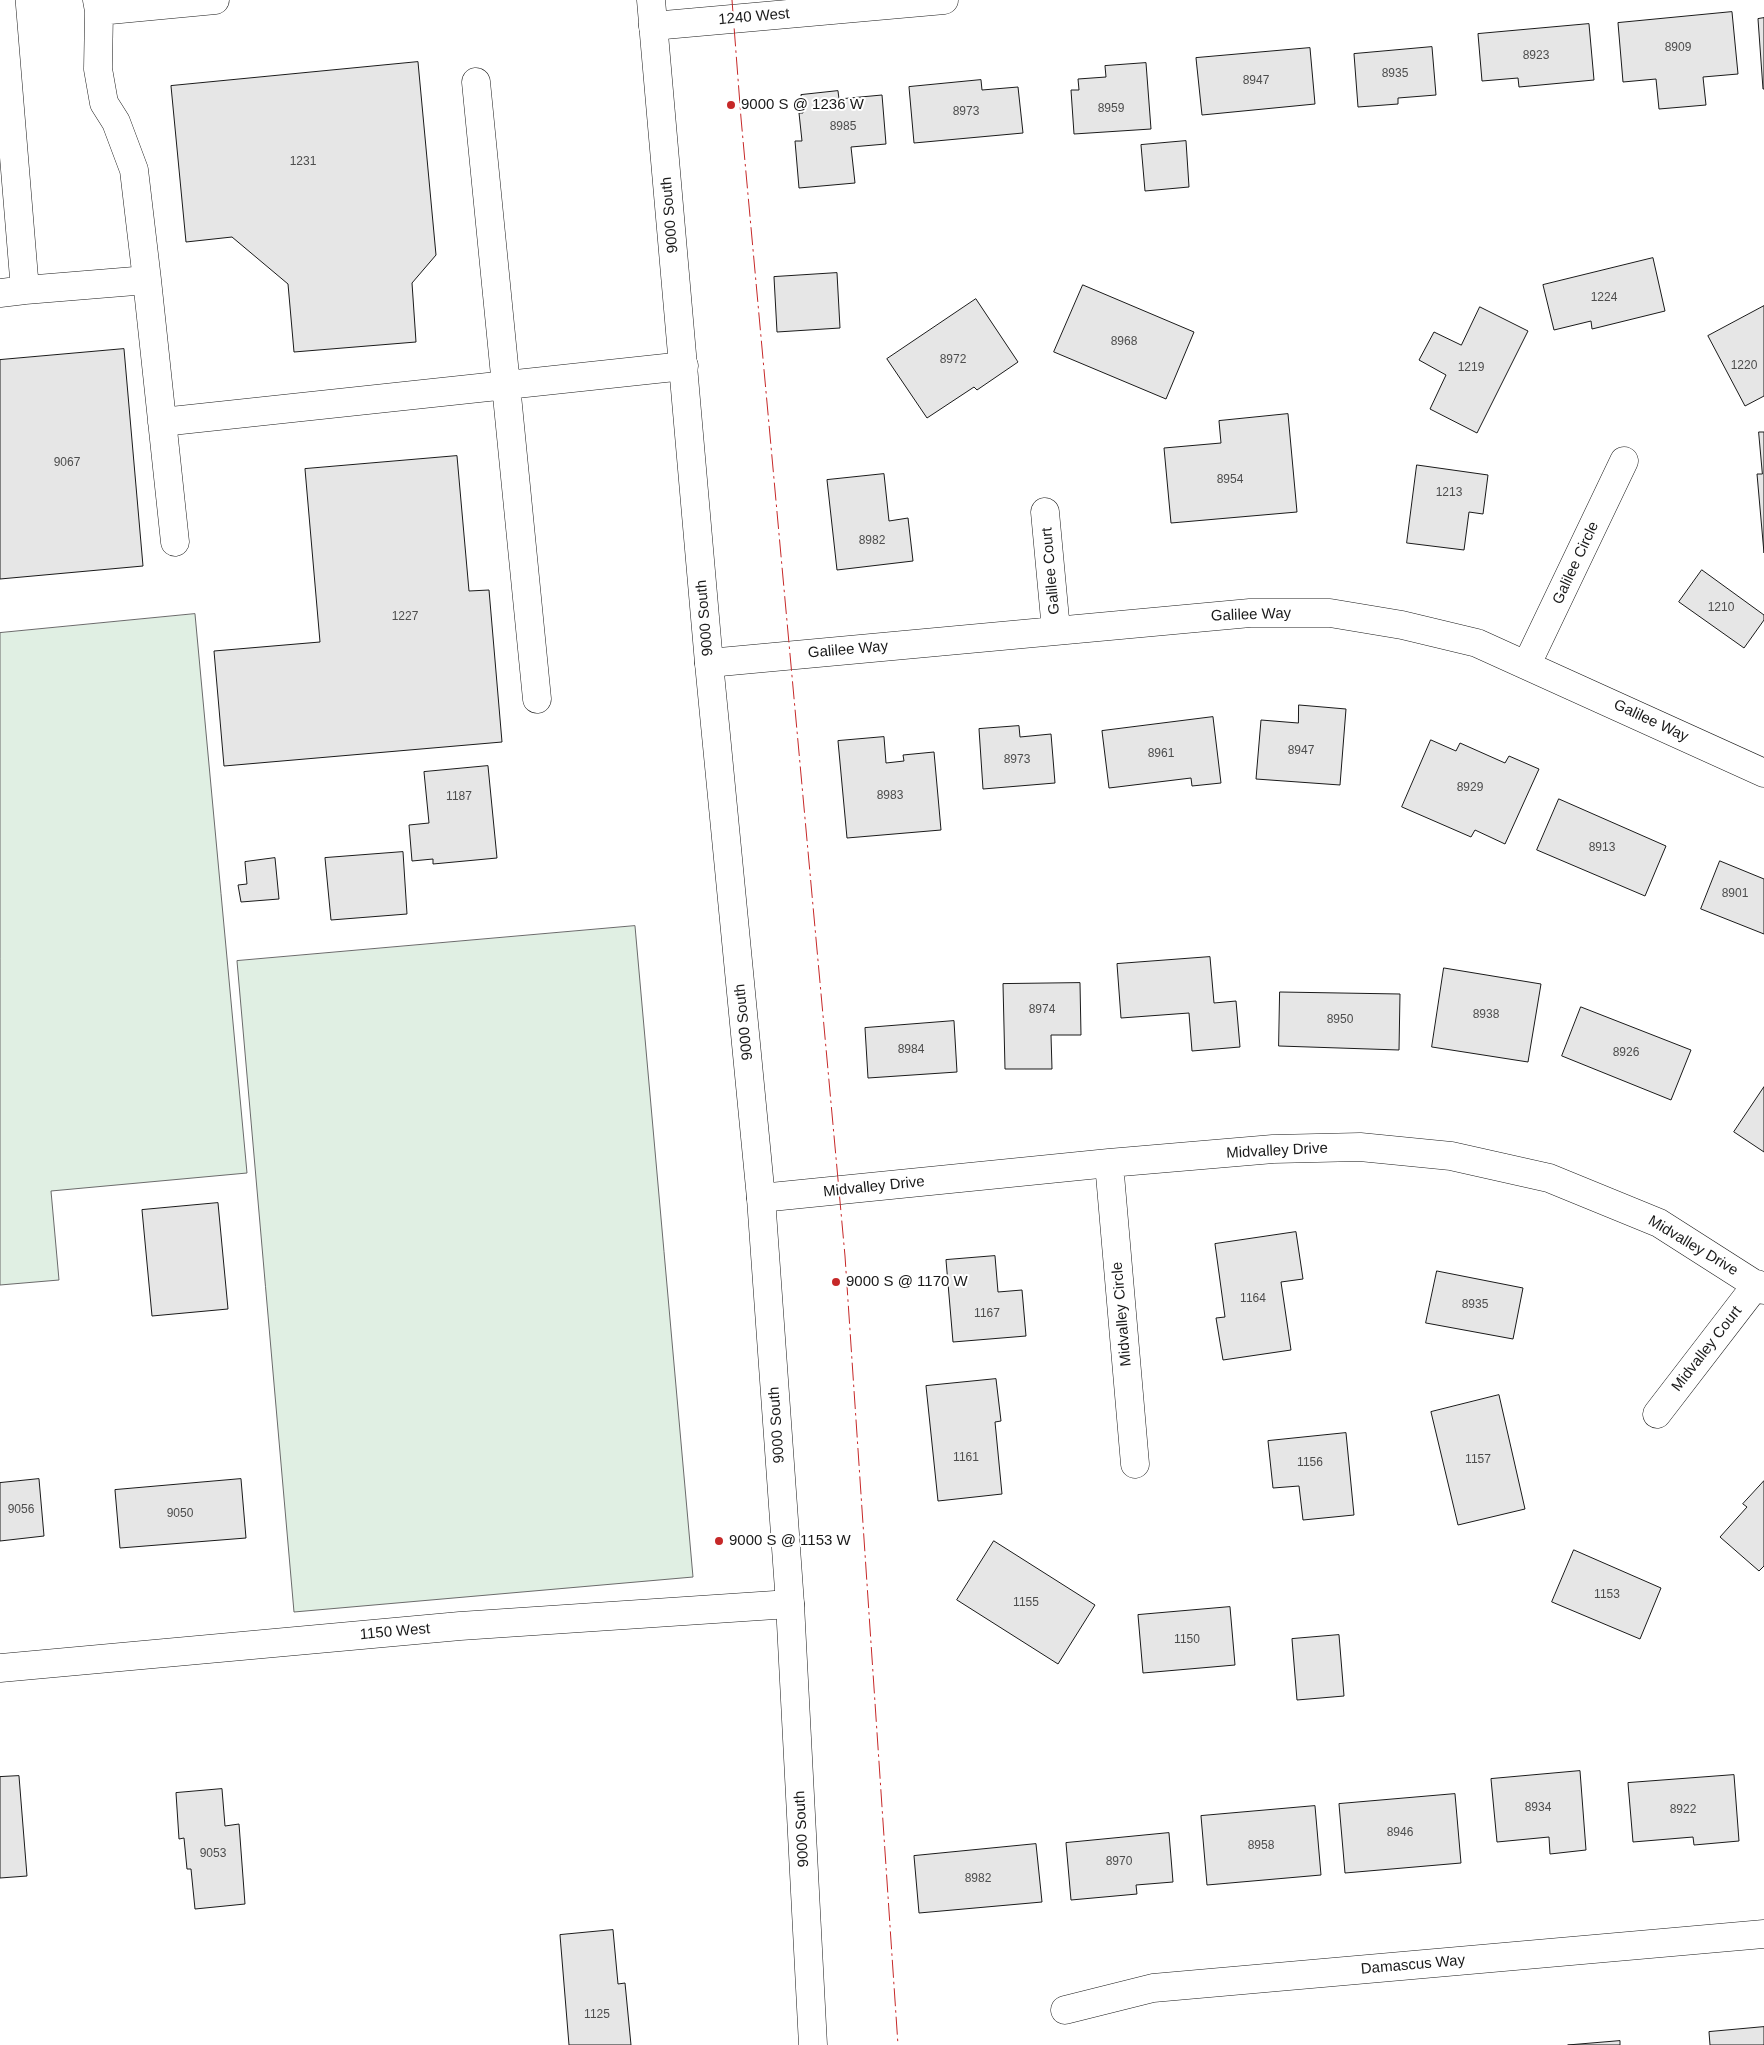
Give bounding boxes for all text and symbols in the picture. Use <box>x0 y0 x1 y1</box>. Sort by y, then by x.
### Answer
street label: 1240 West <box>718 5 790 29</box>
house number: 8909 <box>1665 41 1691 55</box>
house number: 8923 <box>1523 49 1549 63</box>
house number: 8935 <box>1382 67 1408 81</box>
house number: 8947 <box>1243 74 1269 88</box>
place label: 9000 S @ 1236 W <box>741 96 864 114</box>
marker: 9000 S @ 1236 W <box>725 99 737 111</box>
house number: 8959 <box>1098 102 1124 116</box>
house number: 8973 <box>953 105 979 119</box>
house number: 8985 <box>830 120 856 134</box>
house number: 1231 <box>290 155 316 169</box>
street label: 9000 South <box>658 176 682 254</box>
house number: 1224 <box>1591 291 1617 305</box>
house number: 8968 <box>1111 335 1137 349</box>
house number: 8972 <box>940 353 966 367</box>
house number: 1220 <box>1731 359 1757 373</box>
house number: 1219 <box>1458 361 1484 375</box>
house number: 9067 <box>54 456 80 470</box>
house number: 8954 <box>1217 473 1243 487</box>
house number: 1213 <box>1436 486 1462 500</box>
street label: Galilee Circle <box>1549 519 1603 607</box>
street label: Galilee Court <box>1038 527 1064 615</box>
house number: 8982 <box>859 534 885 548</box>
street label: 9000 South <box>693 579 717 657</box>
house number: 1210 <box>1708 601 1734 615</box>
street label: Galilee Way <box>1211 605 1291 625</box>
house number: 1227 <box>392 610 418 624</box>
street label: Galilee Way <box>807 638 889 662</box>
street label: Galilee Way <box>1611 696 1691 746</box>
house number: 8947 <box>1288 744 1314 758</box>
house number: 8961 <box>1148 747 1174 761</box>
house number: 8973 <box>1004 753 1030 767</box>
house number: 8929 <box>1457 781 1483 795</box>
house number: 8983 <box>877 789 903 803</box>
house number: 1187 <box>446 790 472 804</box>
house number: 8913 <box>1589 841 1615 855</box>
house number: 8901 <box>1722 887 1748 901</box>
street label: 9000 South <box>731 983 757 1061</box>
house number: 8974 <box>1029 1003 1055 1017</box>
house number: 8938 <box>1473 1008 1499 1022</box>
house number: 8950 <box>1327 1013 1353 1027</box>
house number: 8984 <box>898 1043 924 1057</box>
house number: 8926 <box>1613 1046 1639 1060</box>
street label: Midvalley Drive <box>1226 1139 1328 1163</box>
street label: Midvalley Drive <box>822 1173 926 1201</box>
street label: Midvalley Drive <box>1645 1212 1741 1280</box>
street label: Midvalley Circle <box>1108 1261 1136 1367</box>
place label: 9000 S @ 1170 W <box>846 1273 968 1291</box>
marker: 9000 S @ 1170 W <box>830 1276 842 1288</box>
house number: 1164 <box>1240 1292 1266 1306</box>
house number: 8935 <box>1462 1298 1488 1312</box>
street label: Midvalley Court <box>1668 1303 1746 1395</box>
house number: 1167 <box>974 1307 1000 1321</box>
street label: 9000 South <box>765 1386 789 1464</box>
house number: 1161 <box>953 1451 979 1465</box>
house number: 1157 <box>1465 1453 1491 1467</box>
house number: 1156 <box>1297 1456 1323 1470</box>
house number: 9056 <box>8 1503 34 1517</box>
house number: 9050 <box>167 1507 193 1521</box>
place label: 9000 S @ 1153 W <box>729 1532 851 1550</box>
marker: 9000 S @ 1153 W <box>713 1535 725 1547</box>
house number: 1153 <box>1594 1588 1620 1602</box>
house number: 1155 <box>1013 1596 1039 1610</box>
street label: 1150 West <box>359 1620 431 1644</box>
house number: 1150 <box>1174 1633 1200 1647</box>
street label: 9000 South <box>791 1790 813 1868</box>
house number: 8934 <box>1525 1801 1551 1815</box>
house number: 8922 <box>1670 1803 1696 1817</box>
house number: 8946 <box>1387 1826 1413 1840</box>
house number: 8958 <box>1248 1839 1274 1853</box>
house number: 9053 <box>200 1847 226 1861</box>
house number: 8970 <box>1106 1855 1132 1869</box>
house number: 8982 <box>965 1872 991 1886</box>
street label: Damascus Way <box>1360 1951 1466 1979</box>
house number: 1125 <box>584 2008 610 2022</box>

